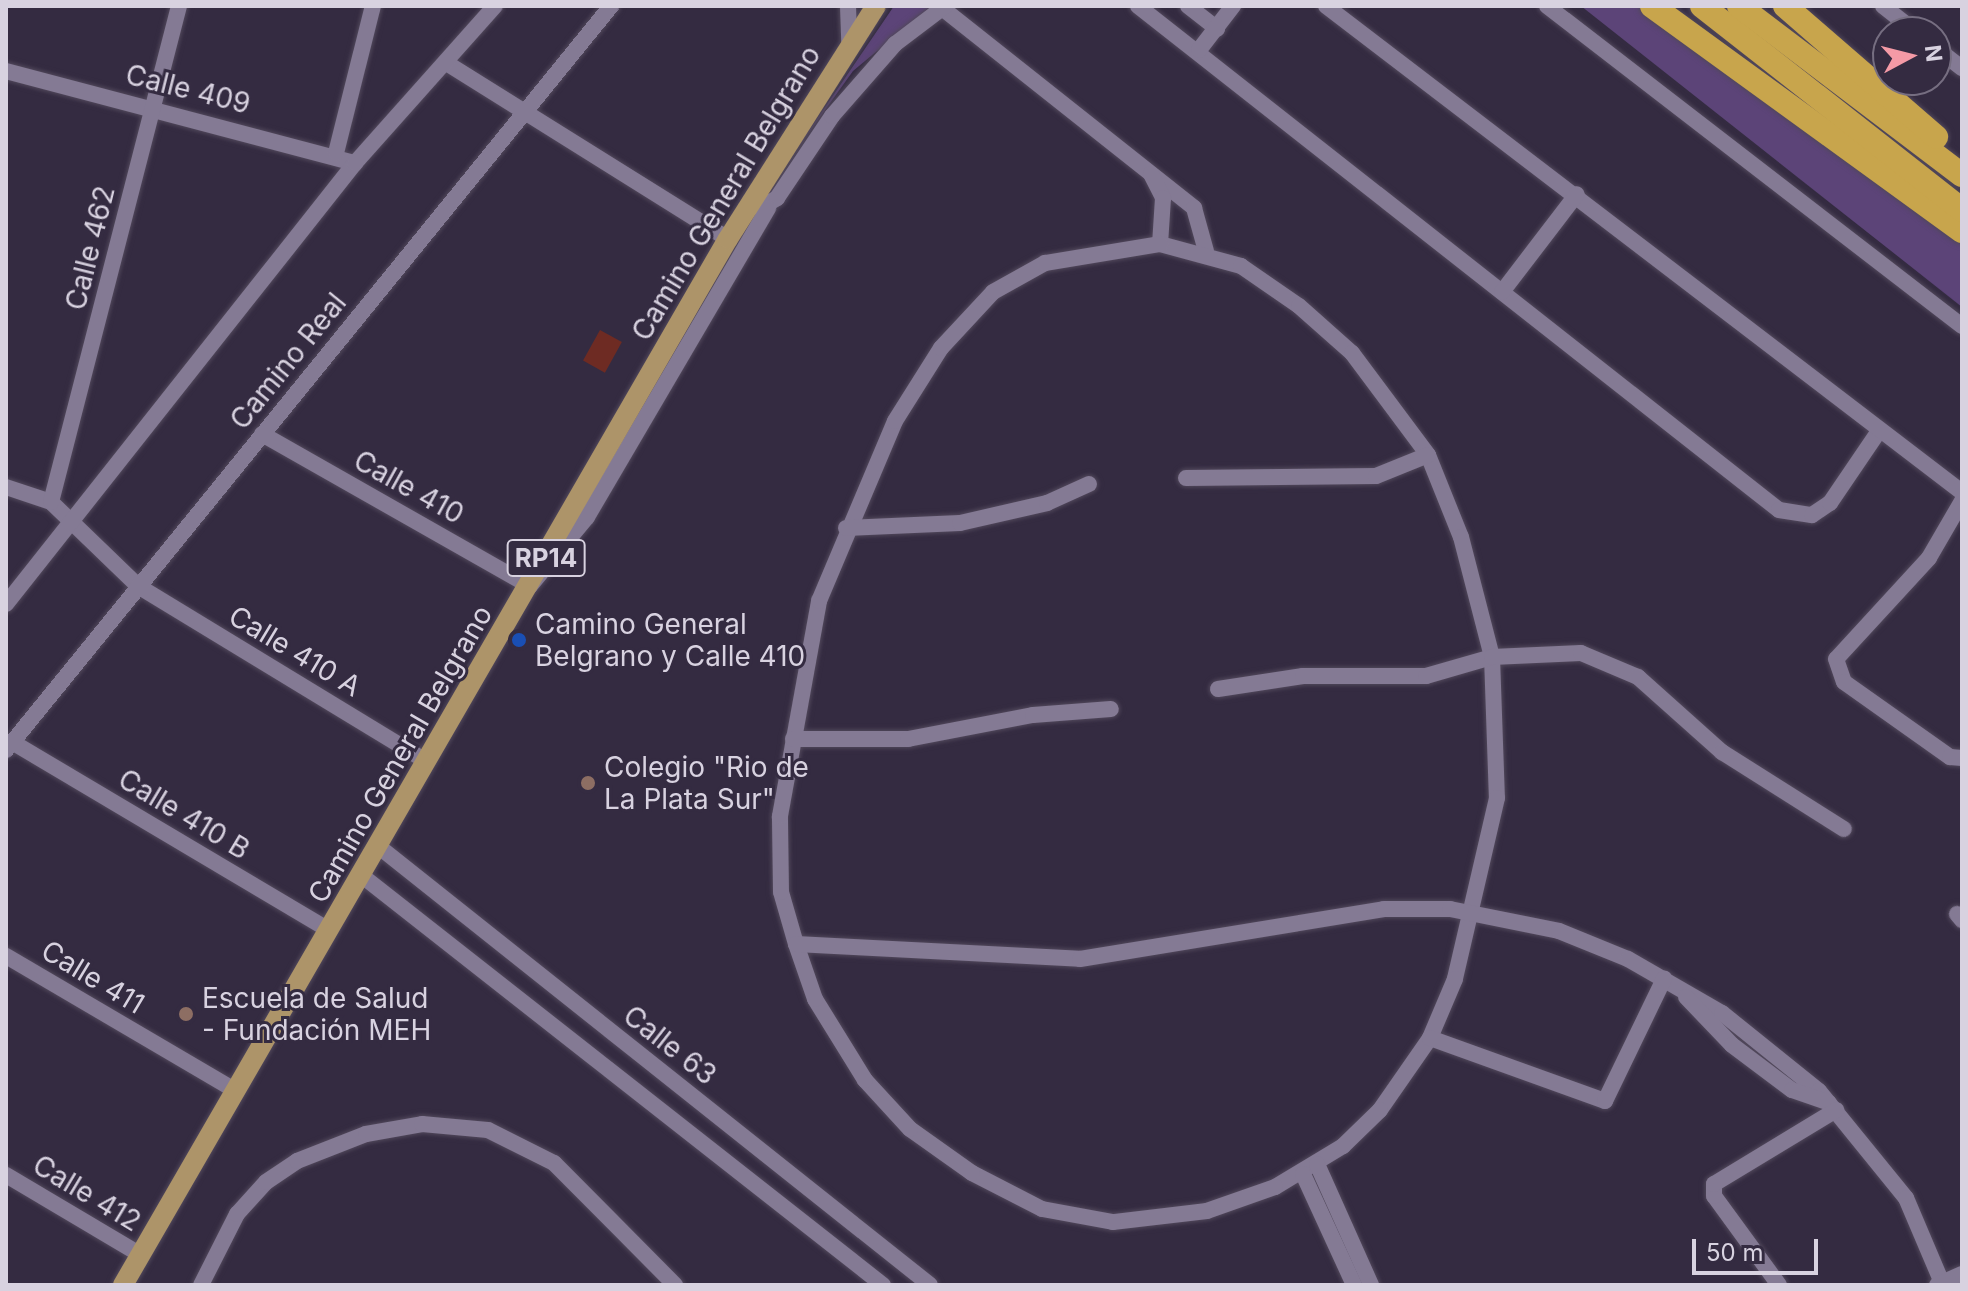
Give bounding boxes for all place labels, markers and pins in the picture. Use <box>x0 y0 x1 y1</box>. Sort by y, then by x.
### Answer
place label: Camino General Belgrano y Calle 410 <box>535 607 805 673</box>
marker: Camino General Belgrano y Calle 410 <box>510 631 528 649</box>
place label: Colegio "Rio de La Plata Sur" <box>604 750 809 816</box>
marker: Colegio "Rio de La Plata Sur" <box>579 774 597 792</box>
place label: Escuela de Salud - Fundación MEH <box>202 981 431 1047</box>
marker: Escuela de Salud - Fundación MEH <box>177 1005 195 1023</box>

